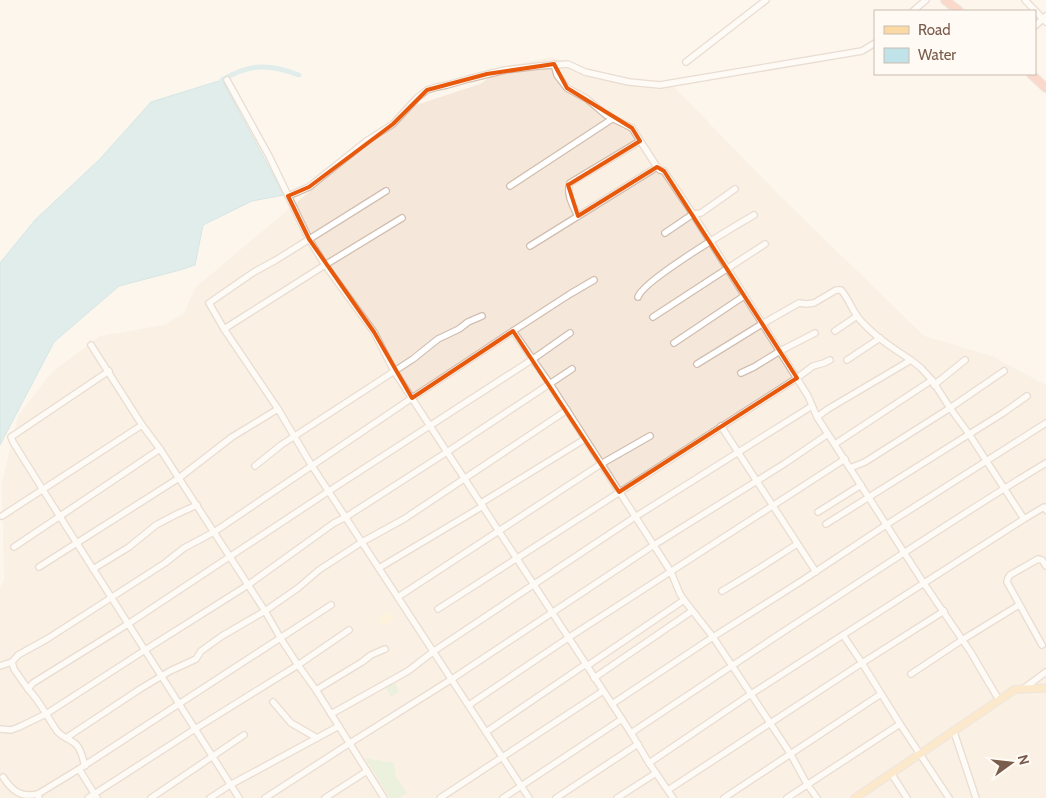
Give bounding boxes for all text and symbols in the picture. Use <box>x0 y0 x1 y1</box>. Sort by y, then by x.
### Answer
legend <box>874 10 1036 75</box>
text: Road <box>918 21 951 39</box>
text: Water <box>918 46 956 64</box>
north arrow <box>986 738 1036 788</box>
text: N <box>1014 753 1034 767</box>

